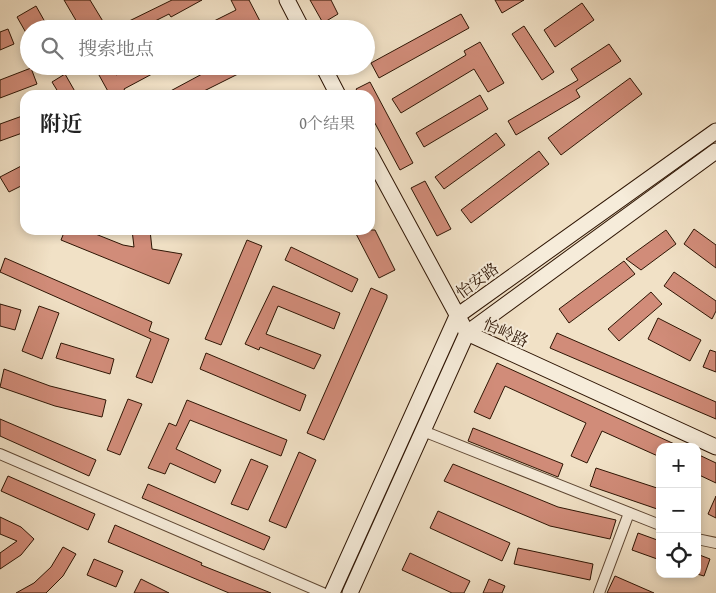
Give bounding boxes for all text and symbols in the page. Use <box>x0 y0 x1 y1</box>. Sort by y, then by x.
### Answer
search box <box>20 20 375 75</box>
icon: search <box>38 34 66 62</box>
text: 搜索地点 <box>78 34 154 62</box>
text: 附近 <box>40 108 82 139</box>
text: 0个结果 <box>299 111 355 135</box>
street label: 怡安路 <box>451 256 503 304</box>
street label: 怡岭路 <box>479 311 533 353</box>
map controls <box>656 443 701 578</box>
button: + <box>656 443 701 488</box>
button: − <box>656 488 701 533</box>
button: locate <box>656 533 701 578</box>

